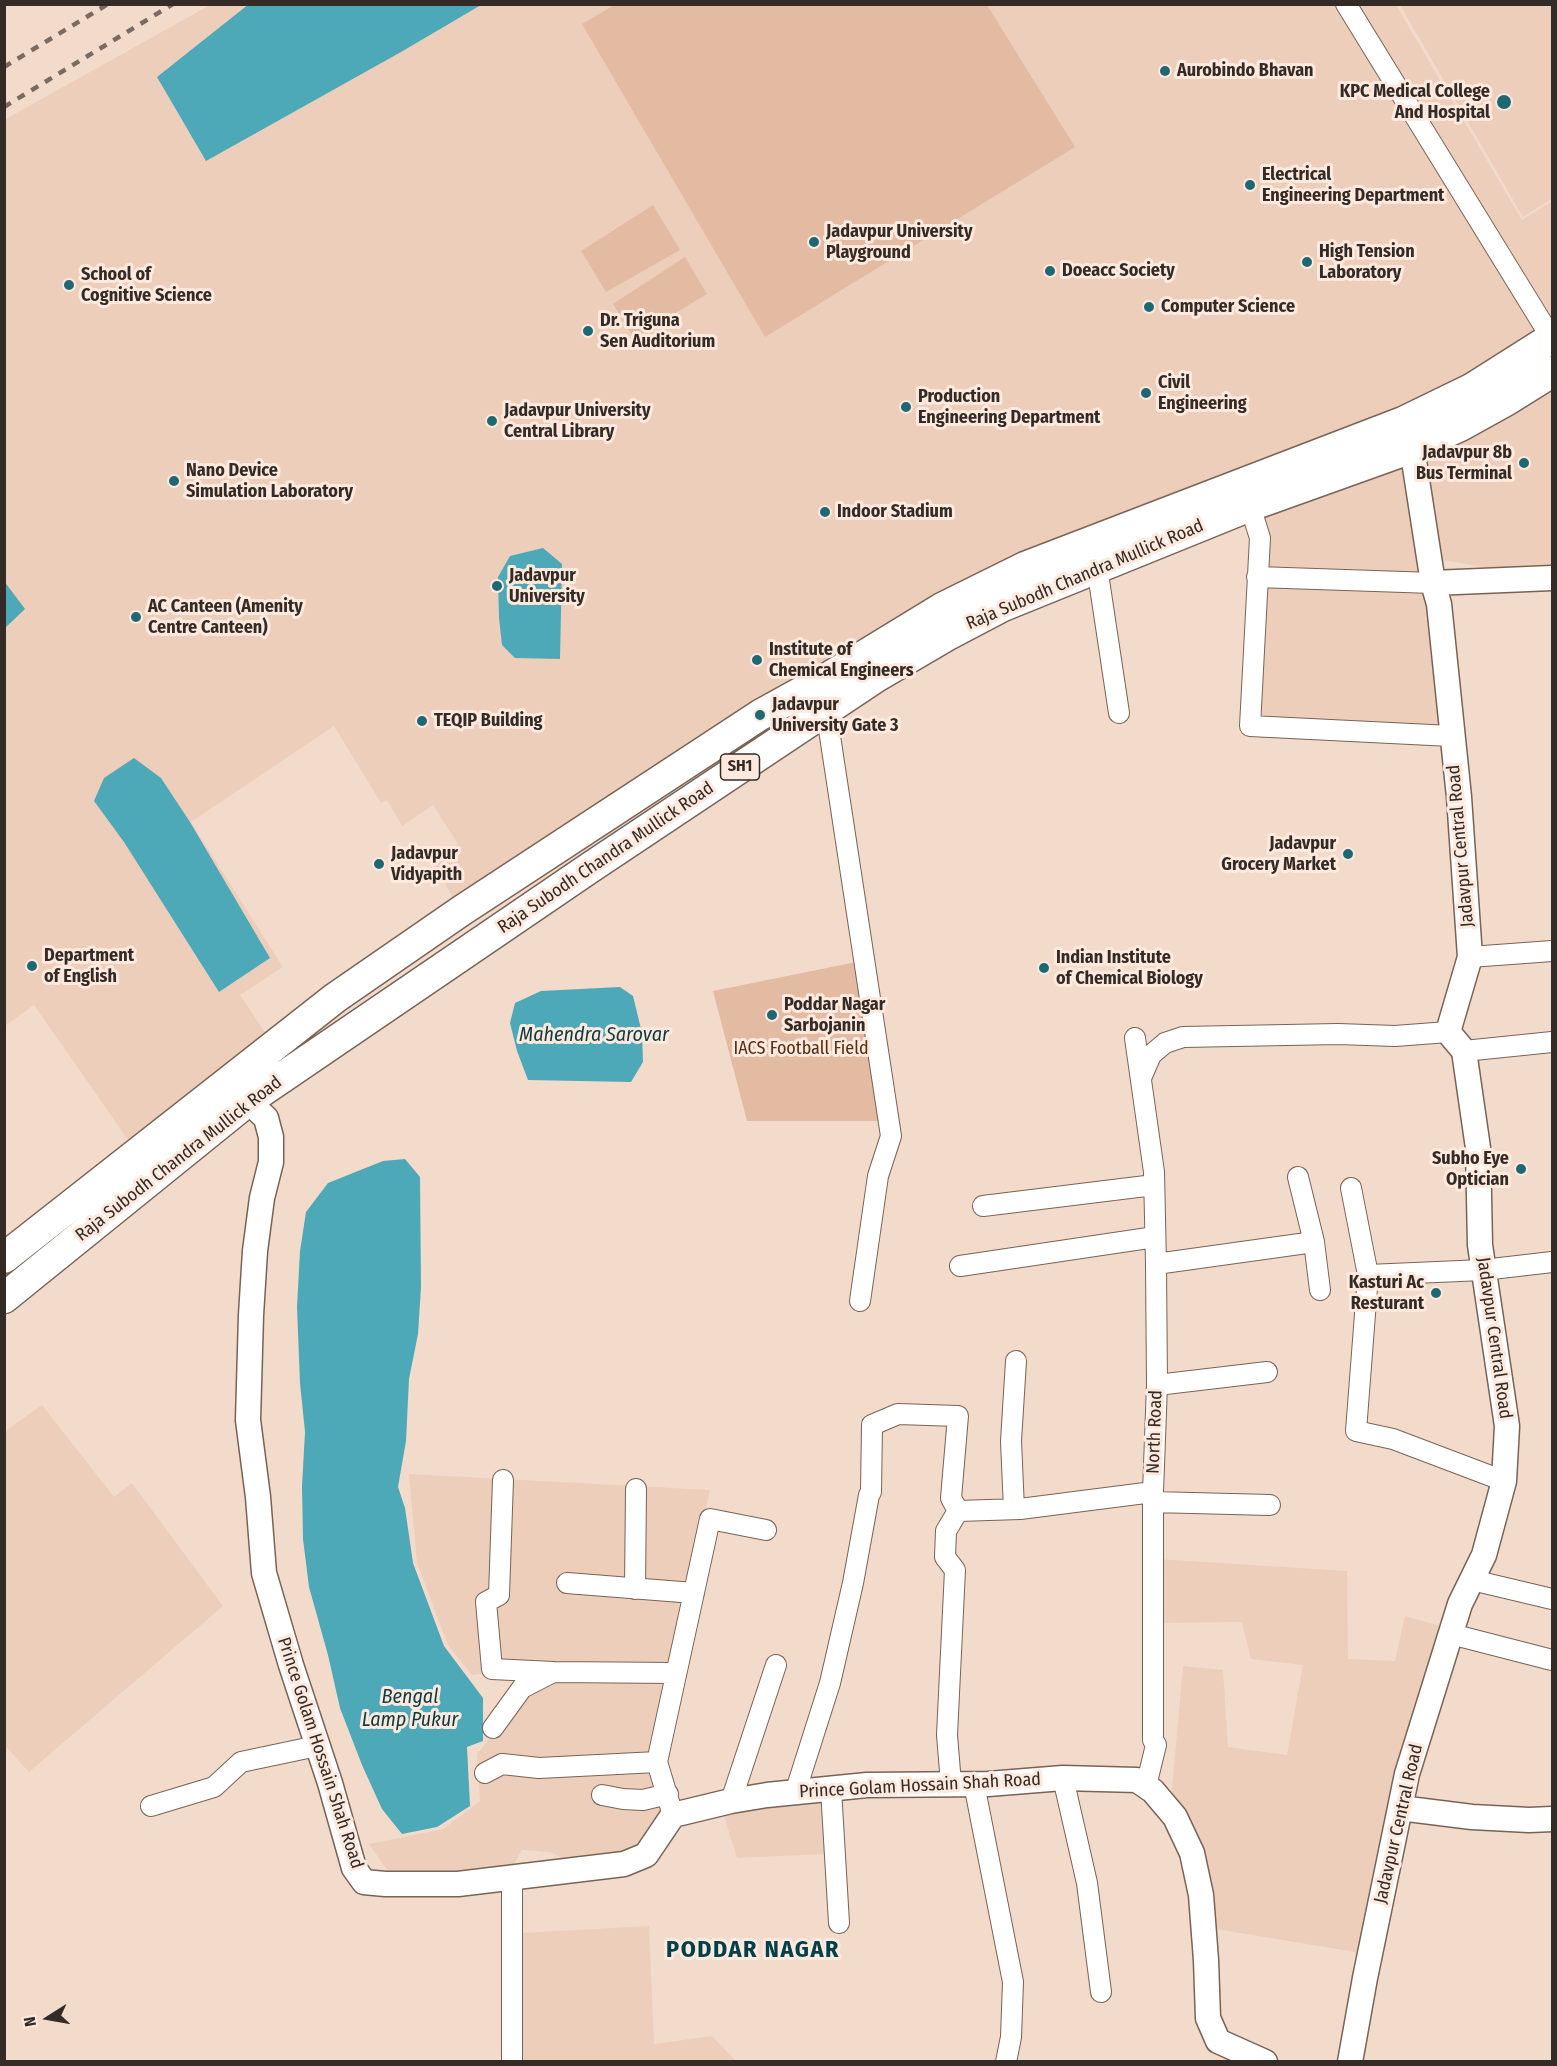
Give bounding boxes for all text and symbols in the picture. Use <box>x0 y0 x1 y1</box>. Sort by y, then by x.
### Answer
place label: Aurobindo Bhavan <box>1177 60 1314 82</box>
marker: Aurobindo Bhavan <box>1158 64 1172 78</box>
place label: KPC Medical College And Hospital <box>1340 81 1490 124</box>
marker: KPC Medical College And Hospital <box>1495 93 1513 111</box>
place label: Electrical Engineering Department <box>1262 164 1444 207</box>
marker: Electrical Engineering Department <box>1243 178 1257 192</box>
place label: Jadavpur University Playground <box>826 221 972 264</box>
marker: Jadavpur University Playground <box>807 235 821 249</box>
place label: High Tension Laboratory <box>1319 241 1415 284</box>
marker: High Tension Laboratory <box>1300 255 1314 269</box>
place label: Doeacc Society <box>1062 260 1175 282</box>
place label: School of Cognitive Science <box>81 264 212 306</box>
marker: Doeacc Society <box>1043 264 1057 278</box>
marker: School of Cognitive Science <box>62 278 76 292</box>
place label: Computer Science <box>1161 296 1295 318</box>
marker: Computer Science <box>1142 300 1156 314</box>
place label: Dr. Triguna Sen Auditorium <box>600 310 715 352</box>
marker: Dr. Triguna Sen Auditorium <box>581 324 595 338</box>
place label: Civil Engineering <box>1158 372 1247 415</box>
place label: Production Engineering Department <box>918 386 1100 428</box>
marker: Civil Engineering <box>1139 386 1153 400</box>
place label: Jadavpur University Central Library <box>504 400 650 442</box>
marker: Production Engineering Department <box>899 400 913 414</box>
marker: Jadavpur University Central Library <box>485 414 499 428</box>
place label: Jadavpur 8b Bus Terminal <box>1416 442 1512 484</box>
marker: Jadavpur 8b Bus Terminal <box>1517 456 1531 470</box>
place label: Nano Device Simulation Laboratory <box>186 460 353 502</box>
marker: Nano Device Simulation Laboratory <box>167 474 181 488</box>
place label: Indoor Stadium <box>837 501 953 523</box>
marker: Indoor Stadium <box>818 505 832 519</box>
street label: Raja Subodh Chandra Mullick Road <box>963 515 1207 635</box>
place label: Jadavpur University <box>509 565 585 608</box>
marker: Jadavpur University <box>490 579 504 593</box>
place label: AC Canteen (Amenity Centre Canteen) <box>148 596 303 638</box>
marker: AC Canteen (Amenity Centre Canteen) <box>129 610 143 624</box>
place label: Institute of Chemical Engineers <box>769 639 914 682</box>
marker: Institute of Chemical Engineers <box>750 653 764 667</box>
place label: Jadavpur University Gate 3 <box>772 694 899 736</box>
marker: Jadavpur University Gate 3 <box>753 708 767 722</box>
place label: TEQIP Building <box>434 710 543 732</box>
marker: TEQIP Building <box>415 714 429 728</box>
road number: SH1 <box>720 754 760 780</box>
street label: Jadavpur Central Road <box>1443 764 1479 928</box>
street label: Raja Subodh Chandra Mullick Road <box>494 778 718 938</box>
place label: Jadavpur Grocery Market <box>1221 833 1336 876</box>
place label: Jadavpur Vidyapith <box>391 843 462 886</box>
marker: Jadavpur Grocery Market <box>1341 847 1355 861</box>
marker: Jadavpur Vidyapith <box>372 857 386 871</box>
place label: Department of English <box>44 945 134 988</box>
place label: Indian Institute of Chemical Biology <box>1056 947 1203 990</box>
marker: Department of English <box>25 959 39 973</box>
marker: Indian Institute of Chemical Biology <box>1037 961 1051 975</box>
place label: Poddar Nagar Sarbojanin <box>784 994 885 1036</box>
marker: Poddar Nagar Sarbojanin <box>765 1008 779 1022</box>
water label: Mahendra Sarovar <box>519 1023 669 1047</box>
park label: IACS Football Field <box>733 1038 869 1060</box>
street label: Raja Subodh Chandra Mullick Road <box>72 1072 286 1246</box>
place label: Subho Eye Optician <box>1432 1148 1509 1190</box>
marker: Subho Eye Optician <box>1514 1162 1528 1176</box>
street label: Jadavpur Central Road <box>1472 1256 1516 1420</box>
place label: Kasturi Ac Resturant <box>1349 1272 1424 1314</box>
marker: Kasturi Ac Resturant <box>1429 1286 1443 1300</box>
street label: North Road <box>1143 1390 1167 1474</box>
street label: Prince Golam Hossain Shah Road <box>272 1635 368 1871</box>
water label: Bengal Lamp Pukur <box>362 1685 458 1732</box>
street label: Jadavpur Central Road <box>1370 1742 1428 1906</box>
street label: Prince Golam Hossain Shah Road <box>799 1769 1041 1803</box>
district label: PODDAR NAGAR <box>666 1936 840 1964</box>
north arrow <box>18 1988 78 2048</box>
text: N <box>20 2015 40 2028</box>

